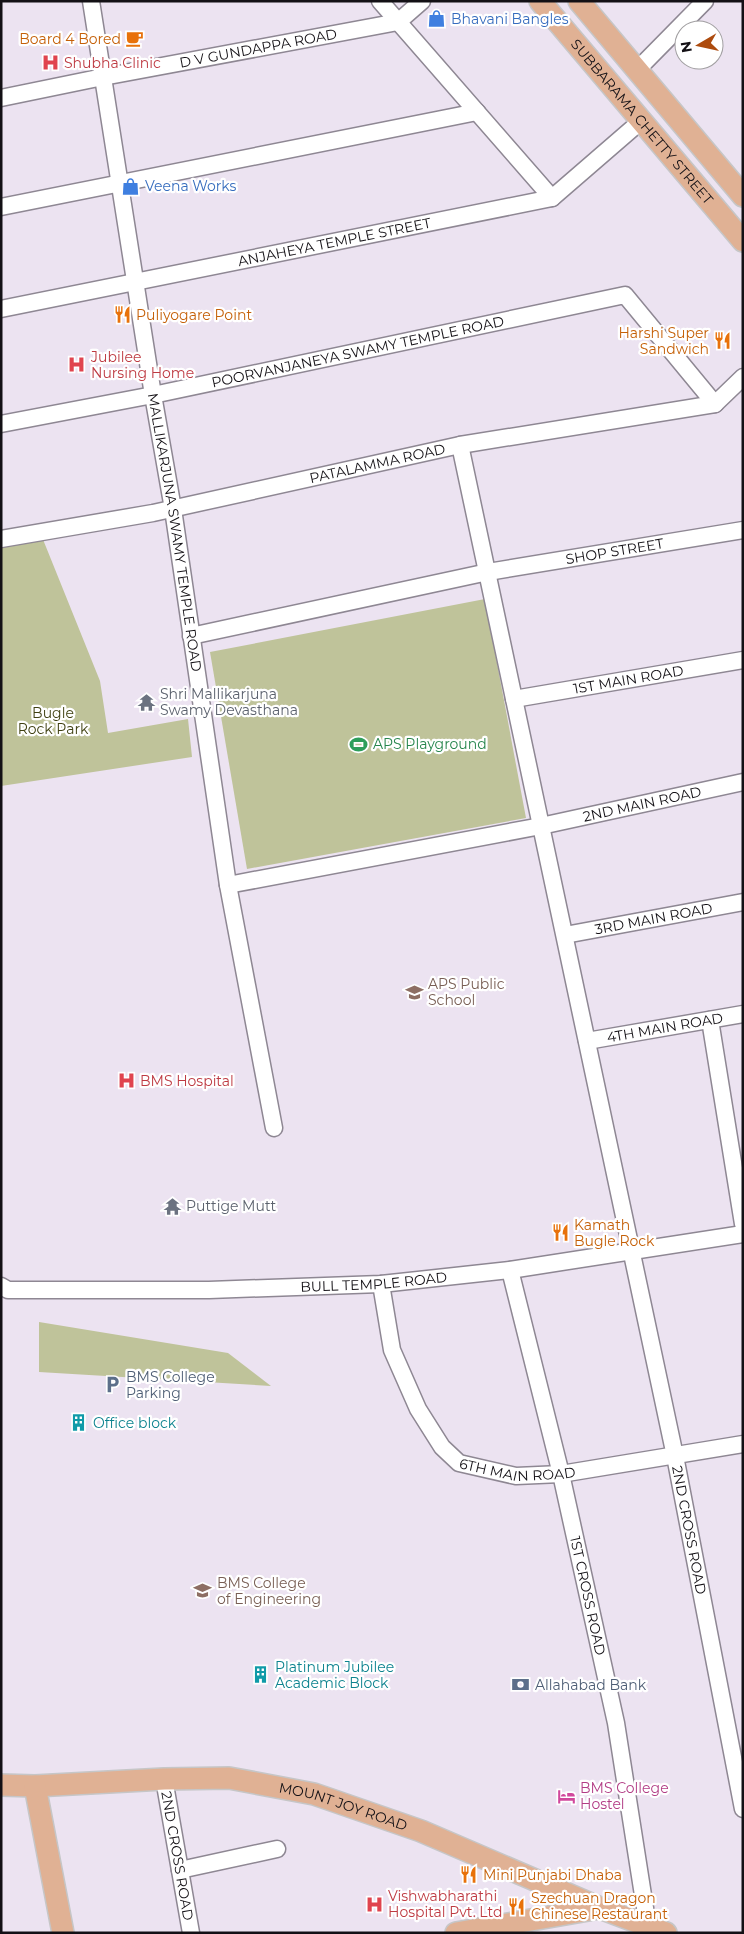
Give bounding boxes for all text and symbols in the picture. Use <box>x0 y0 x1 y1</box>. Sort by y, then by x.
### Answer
shop icon: Bhavani Bangles <box>427 9 447 29</box>
place label: Bhavani Bangles <box>451 10 569 28</box>
north arrow <box>674 20 724 70</box>
street label: D V GUNDAPPA ROAD <box>178 25 338 72</box>
cafe icon: Board 4 Bored <box>125 29 145 49</box>
place label: Board 4 Bored <box>19 30 121 48</box>
street label: SUBBARAMA CHETTY STREET <box>567 35 717 208</box>
text: N <box>676 40 696 54</box>
hospital icon: Shubha Clinic <box>40 53 60 73</box>
place label: Shubha Clinic <box>64 54 161 72</box>
shop icon: Veena Works <box>121 176 141 196</box>
place label: Veena Works <box>145 177 237 195</box>
street label: ANJAHEYA TEMPLE STREET <box>236 214 432 270</box>
restaurant icon: Puliyogare Point <box>112 305 132 325</box>
place label: Puliyogare Point <box>136 306 252 324</box>
street label: POORVANJANEYA SWAMY TEMPLE ROAD <box>210 312 506 391</box>
place label: Harshi Super Sandwich <box>618 324 709 358</box>
restaurant icon: Harshi Super Sandwich <box>713 331 733 351</box>
place label: Jubilee Nursing Home <box>90 348 194 382</box>
hospital icon: Jubilee Nursing Home <box>67 355 87 375</box>
street label: MALLIKARJUNA SWAMY TEMPLE ROAD <box>144 392 206 673</box>
street label: PATALAMMA ROAD <box>308 440 447 487</box>
street label: SHOP STREET <box>564 534 665 568</box>
street label: 1ST MAIN ROAD <box>572 661 685 698</box>
place label: Shri Mallikarjuna Swamy Devasthana <box>160 685 298 719</box>
temple icon: Shri Mallikarjuna Swamy Devasthana <box>136 692 156 712</box>
park label: Bugle Rock Park <box>18 704 89 738</box>
sports icon: APS Playground <box>349 734 369 754</box>
place label: APS Playground <box>373 735 487 753</box>
street label: 2ND MAIN ROAD <box>581 782 703 826</box>
street label: 3RD MAIN ROAD <box>593 899 714 938</box>
place label: APS Public School <box>428 975 505 1009</box>
school or university icon: APS Public School <box>404 982 424 1002</box>
street label: 4TH MAIN ROAD <box>605 1009 724 1046</box>
hospital icon: BMS Hospital <box>116 1071 136 1091</box>
place label: BMS Hospital <box>140 1072 234 1090</box>
temple icon: Puttige Mutt <box>162 1196 182 1216</box>
place label: Puttige Mutt <box>186 1197 276 1215</box>
place label: Kamath Bugle Rock <box>574 1216 655 1250</box>
restaurant icon: Kamath Bugle Rock <box>550 1223 570 1243</box>
street label: BULL TEMPLE ROAD <box>300 1268 448 1296</box>
place label: BMS College Parking <box>126 1368 215 1402</box>
parking icon: BMS College Parking <box>102 1375 122 1395</box>
building icon: Office block <box>69 1413 89 1433</box>
place label: Office block <box>93 1414 177 1432</box>
street label: 6TH MAIN ROAD <box>458 1454 577 1485</box>
street label: 2ND CROSS ROAD <box>668 1464 710 1596</box>
street label: 1ST CROSS ROAD <box>566 1535 610 1657</box>
place label: BMS College of Engineering <box>217 1574 321 1608</box>
school or university icon: BMS College of Engineering <box>193 1581 213 1601</box>
place label: Platinum Jubilee Academic Block <box>275 1658 394 1692</box>
building icon: Platinum Jubilee Academic Block <box>251 1665 271 1685</box>
bank icon: Allahabad Bank <box>511 1675 531 1695</box>
place label: Allahabad Bank <box>535 1676 647 1694</box>
street label: MOUNT JOY ROAD <box>277 1779 410 1835</box>
place label: BMS College Hostel <box>580 1779 669 1813</box>
hotel icon: BMS College Hostel <box>556 1786 576 1806</box>
street label: 2ND CROSS ROAD <box>157 1790 198 1922</box>
restaurant icon: Mini Punjabi Dhaba <box>459 1865 479 1885</box>
place label: Mini Punjabi Dhaba <box>483 1866 622 1884</box>
place label: Vishwabharathi Hospital Pvt. Ltd <box>388 1887 502 1921</box>
place label: Szechuan Dragon Chinese Restaurant <box>531 1889 668 1923</box>
hospital icon: Vishwabharathi Hospital Pvt. Ltd <box>364 1894 384 1914</box>
restaurant icon: Szechuan Dragon Chinese Restaurant <box>507 1896 527 1916</box>

